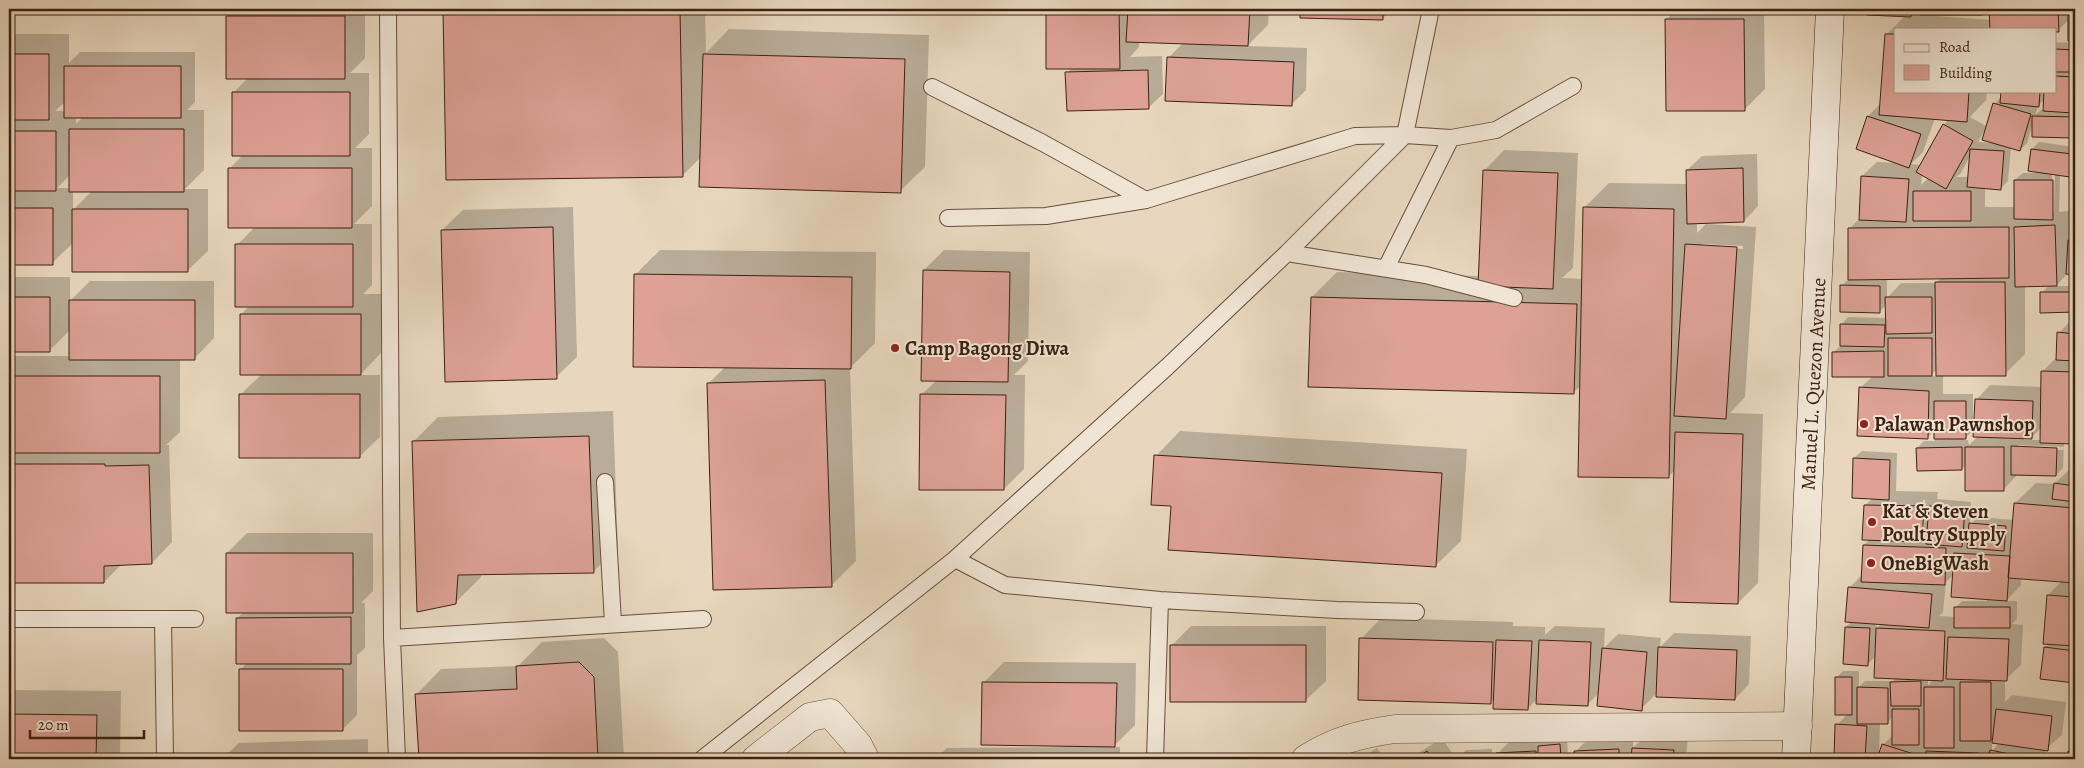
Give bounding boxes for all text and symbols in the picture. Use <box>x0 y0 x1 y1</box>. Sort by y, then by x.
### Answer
legend <box>1894 28 2056 92</box>
text: Road <box>1939 37 1971 57</box>
text: Building <box>1939 63 1992 83</box>
street label: Manuel L. Quezon Avenue <box>1794 277 1833 491</box>
place label: Camp Bagong Diwa <box>905 335 1070 362</box>
marker: Camp Bagong Diwa <box>889 342 901 354</box>
place label: Palawan Pawnshop <box>1874 411 2035 438</box>
marker: Palawan Pawnshop <box>1858 418 1870 430</box>
place label: Kat & Steven Poultry Supply <box>1882 498 2006 548</box>
marker: Kat & Steven Poultry Supply <box>1866 516 1878 528</box>
place label: OneBigWash <box>1881 550 1989 577</box>
marker: OneBigWash <box>1865 557 1877 569</box>
scale bar <box>30 708 144 740</box>
text: 20 m <box>38 715 69 735</box>

